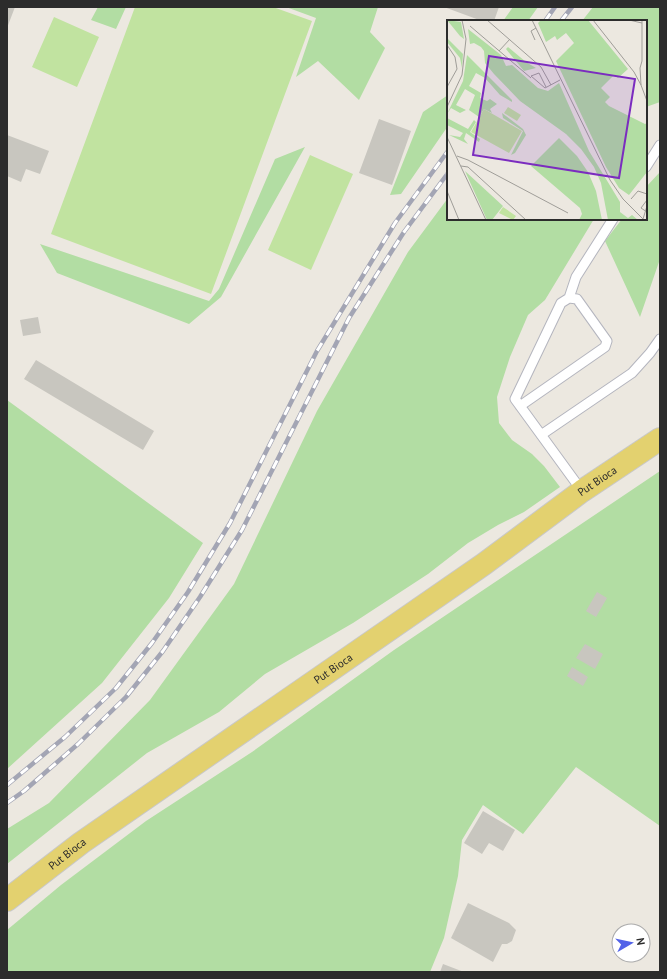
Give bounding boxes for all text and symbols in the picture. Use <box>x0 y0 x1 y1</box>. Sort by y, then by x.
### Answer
inset map <box>447 20 647 220</box>
street label: Put Bioca <box>575 463 619 499</box>
street label: Put Bioca <box>311 650 355 687</box>
street label: Put Bioca <box>45 835 89 873</box>
north arrow <box>611 923 651 963</box>
text: N <box>633 937 648 946</box>

